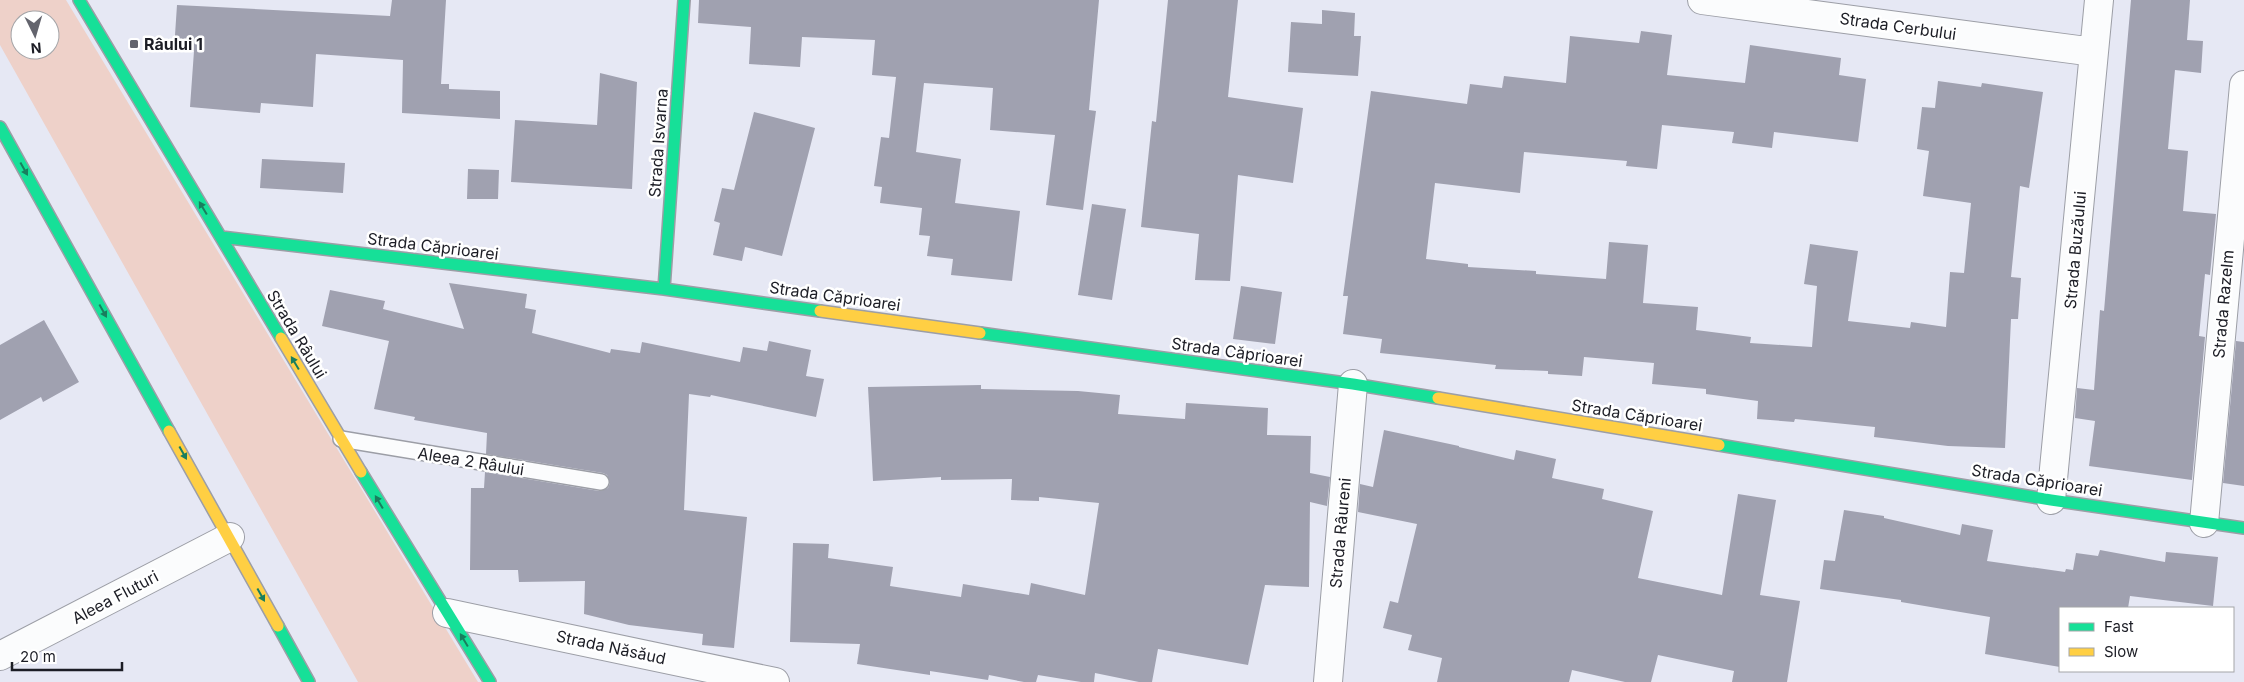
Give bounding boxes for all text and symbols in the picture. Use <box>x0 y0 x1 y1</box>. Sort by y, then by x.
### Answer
street label: Strada Cerbului <box>1838 8 1958 44</box>
north arrow <box>10 10 60 60</box>
place label: Râului 1 <box>144 34 203 54</box>
marker: Râului 1 <box>128 38 140 50</box>
text: N <box>30 40 42 57</box>
street label: Strada Isvarna <box>644 88 672 198</box>
one-way arrow <box>20 162 28 177</box>
street label: Strada Buzăului <box>2060 190 2090 310</box>
one-way arrow <box>199 202 208 215</box>
street label: Strada Căprioarei <box>366 228 500 264</box>
street label: Strada Razelm <box>2208 249 2238 359</box>
street label: Strada Căprioarei <box>768 277 902 315</box>
street label: Strada Râului <box>263 286 331 382</box>
one-way arrow <box>99 304 108 318</box>
street label: Strada Căprioarei <box>1170 333 1304 371</box>
one-way arrow <box>291 356 300 369</box>
street label: Strada Căprioarei <box>1570 395 1704 435</box>
street label: Aleea 2 Râului <box>416 443 526 479</box>
one-way arrow <box>178 446 187 460</box>
street label: Strada Căprioarei <box>1970 460 2104 500</box>
street label: Strada Râureni <box>1325 477 1355 589</box>
one-way arrow <box>375 495 384 508</box>
street label: Aleea Fluturi <box>68 566 162 628</box>
one-way arrow <box>257 588 266 602</box>
legend <box>2059 607 2234 672</box>
text: Fast <box>2104 617 2134 636</box>
street label: Strada Năsăud <box>554 626 668 668</box>
one-way arrow <box>460 634 469 647</box>
scale bar <box>12 640 122 672</box>
text: Slow <box>2104 642 2138 661</box>
text: 20 m <box>20 647 56 666</box>

